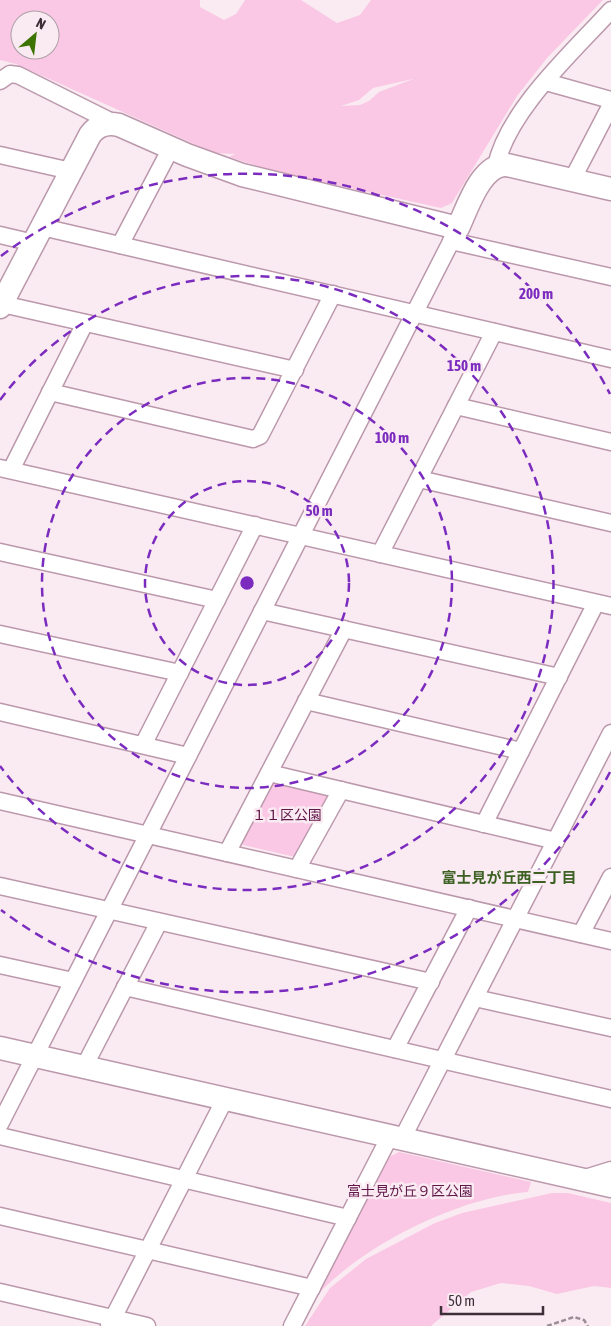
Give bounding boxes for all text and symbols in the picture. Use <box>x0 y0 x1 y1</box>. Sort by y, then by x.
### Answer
north arrow <box>10 10 60 60</box>
text: N <box>34 15 49 33</box>
text: 200 m <box>519 285 553 302</box>
text: 150 m <box>447 357 481 374</box>
text: 100 m <box>375 429 409 446</box>
text: 50 m <box>306 502 333 519</box>
centre of rings <box>238 574 256 592</box>
park label: １１区公園 <box>252 807 322 823</box>
district label: 富士見が丘西二丁目 <box>441 869 577 886</box>
park label: 富士見が丘９区公園 <box>347 1183 473 1199</box>
scale bar <box>441 1284 544 1316</box>
text: 50 m <box>448 1292 475 1309</box>

